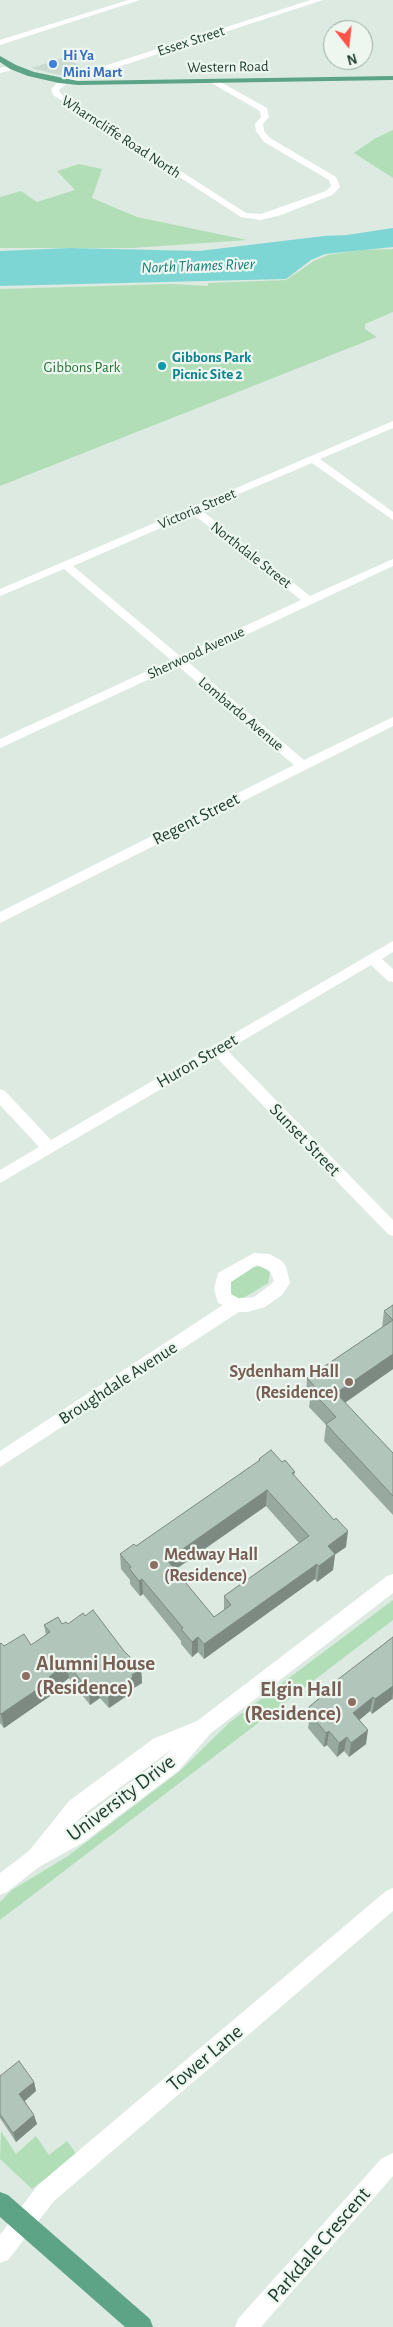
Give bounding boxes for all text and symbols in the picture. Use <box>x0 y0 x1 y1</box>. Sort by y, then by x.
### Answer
north arrow <box>323 20 373 70</box>
street label: Essex Street <box>155 22 227 60</box>
place label: Hi Ya Mini Mart <box>63 46 122 81</box>
text: N <box>345 50 358 67</box>
street label: Western Road <box>187 57 269 77</box>
marker: Hi Ya Mini Mart <box>47 58 59 70</box>
street label: Wharncliffe Road North <box>58 92 184 182</box>
water label: North Thames River <box>141 254 255 278</box>
place label: Gibbons Park Picnic Site 2 <box>172 348 251 383</box>
park label: Gibbons Park <box>44 358 120 376</box>
marker: Gibbons Park Picnic Site 2 <box>156 360 168 372</box>
street label: Victoria Street <box>155 485 239 533</box>
street label: Northdale Street <box>207 518 295 592</box>
street label: Sherwood Avenue <box>144 623 248 683</box>
street label: Lombardo Avenue <box>195 673 287 755</box>
street label: Regent Street <box>149 788 243 850</box>
street label: Huron Street <box>153 1029 241 1093</box>
street label: Sunset Street <box>265 1099 345 1181</box>
street label: Broughdale Avenue <box>55 1337 181 1429</box>
place label: Sydenham Hall (Residence) <box>229 1361 339 1404</box>
marker: Sydenham Hall (Residence) <box>343 1376 355 1388</box>
place label: Medway Hall (Residence) <box>164 1544 258 1586</box>
marker: Medway Hall (Residence) <box>148 1559 160 1571</box>
place label: Alumni House (Residence) <box>36 1651 155 1701</box>
marker: Alumni House (Residence) <box>20 1670 32 1682</box>
place label: Elgin Hall (Residence) <box>244 1677 342 1727</box>
marker: Elgin Hall (Residence) <box>346 1696 358 1708</box>
street label: University Drive <box>62 1749 180 1847</box>
street label: Tower Lane <box>162 2019 248 2097</box>
street label: Parkdale Crescent <box>262 2182 376 2308</box>

